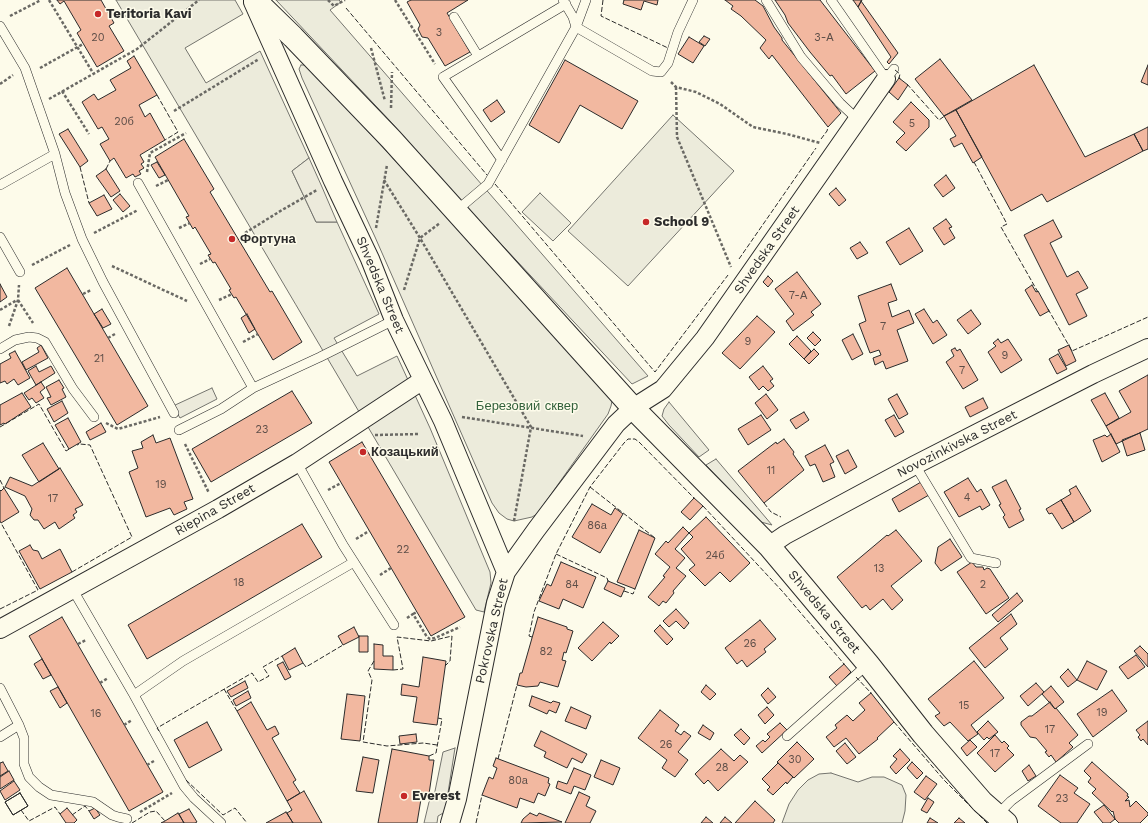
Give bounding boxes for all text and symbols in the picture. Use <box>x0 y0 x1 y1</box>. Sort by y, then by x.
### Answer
place label: Teritoria Kavi <box>106 6 192 22</box>
marker: Teritoria Kavi <box>93 9 103 19</box>
house number: 3 <box>436 26 442 40</box>
house number: 20 <box>91 31 105 45</box>
house number: 3-А <box>814 31 834 45</box>
house number: 20б <box>114 115 134 129</box>
house number: 5 <box>909 117 915 131</box>
street label: Shvedska Street <box>731 203 803 297</box>
place label: School 9 <box>654 214 709 230</box>
marker: School 9 <box>641 217 651 227</box>
place label: Фортуна <box>240 231 296 247</box>
marker: Фортуна <box>227 234 237 244</box>
street label: Shvedska Street <box>353 234 407 336</box>
house number: 7-А <box>789 289 807 303</box>
house number: 7 <box>880 320 886 334</box>
house number: 9 <box>745 335 751 349</box>
house number: 9 <box>1002 349 1008 363</box>
house number: 21 <box>94 352 104 366</box>
house number: 7 <box>959 364 965 378</box>
park label: Березовий сквер <box>476 398 578 414</box>
street label: Novozinkivska Street <box>894 407 1020 481</box>
house number: 23 <box>256 423 268 437</box>
place label: Козацький <box>371 444 439 460</box>
marker: Козацький <box>358 447 368 457</box>
house number: 11 <box>767 464 775 478</box>
house number: 19 <box>155 478 167 492</box>
street label: Riepina Street <box>172 481 258 539</box>
house number: 4 <box>964 491 970 505</box>
house number: 17 <box>48 492 58 506</box>
house number: 86а <box>587 519 607 533</box>
house number: 22 <box>397 543 409 557</box>
house number: 24б <box>705 549 725 563</box>
house number: 13 <box>874 562 884 576</box>
street label: Shvedska Street <box>785 567 863 657</box>
house number: 18 <box>233 576 245 590</box>
street label: Pokrovska Street <box>472 577 512 685</box>
house number: 84 <box>565 578 579 592</box>
house number: 2 <box>980 578 986 592</box>
house number: 26 <box>743 637 757 651</box>
house number: 82 <box>539 645 553 659</box>
house number: 15 <box>959 699 969 713</box>
house number: 19 <box>1096 706 1108 720</box>
house number: 16 <box>91 707 101 721</box>
house number: 17 <box>1045 723 1055 737</box>
house number: 26 <box>659 738 673 752</box>
house number: 17 <box>990 747 1000 761</box>
house number: 30 <box>788 753 802 767</box>
house number: 28 <box>715 761 729 775</box>
house number: 80а <box>508 774 528 788</box>
place label: Everest <box>412 788 460 804</box>
marker: Everest <box>399 791 409 801</box>
house number: 23 <box>1056 792 1068 806</box>

